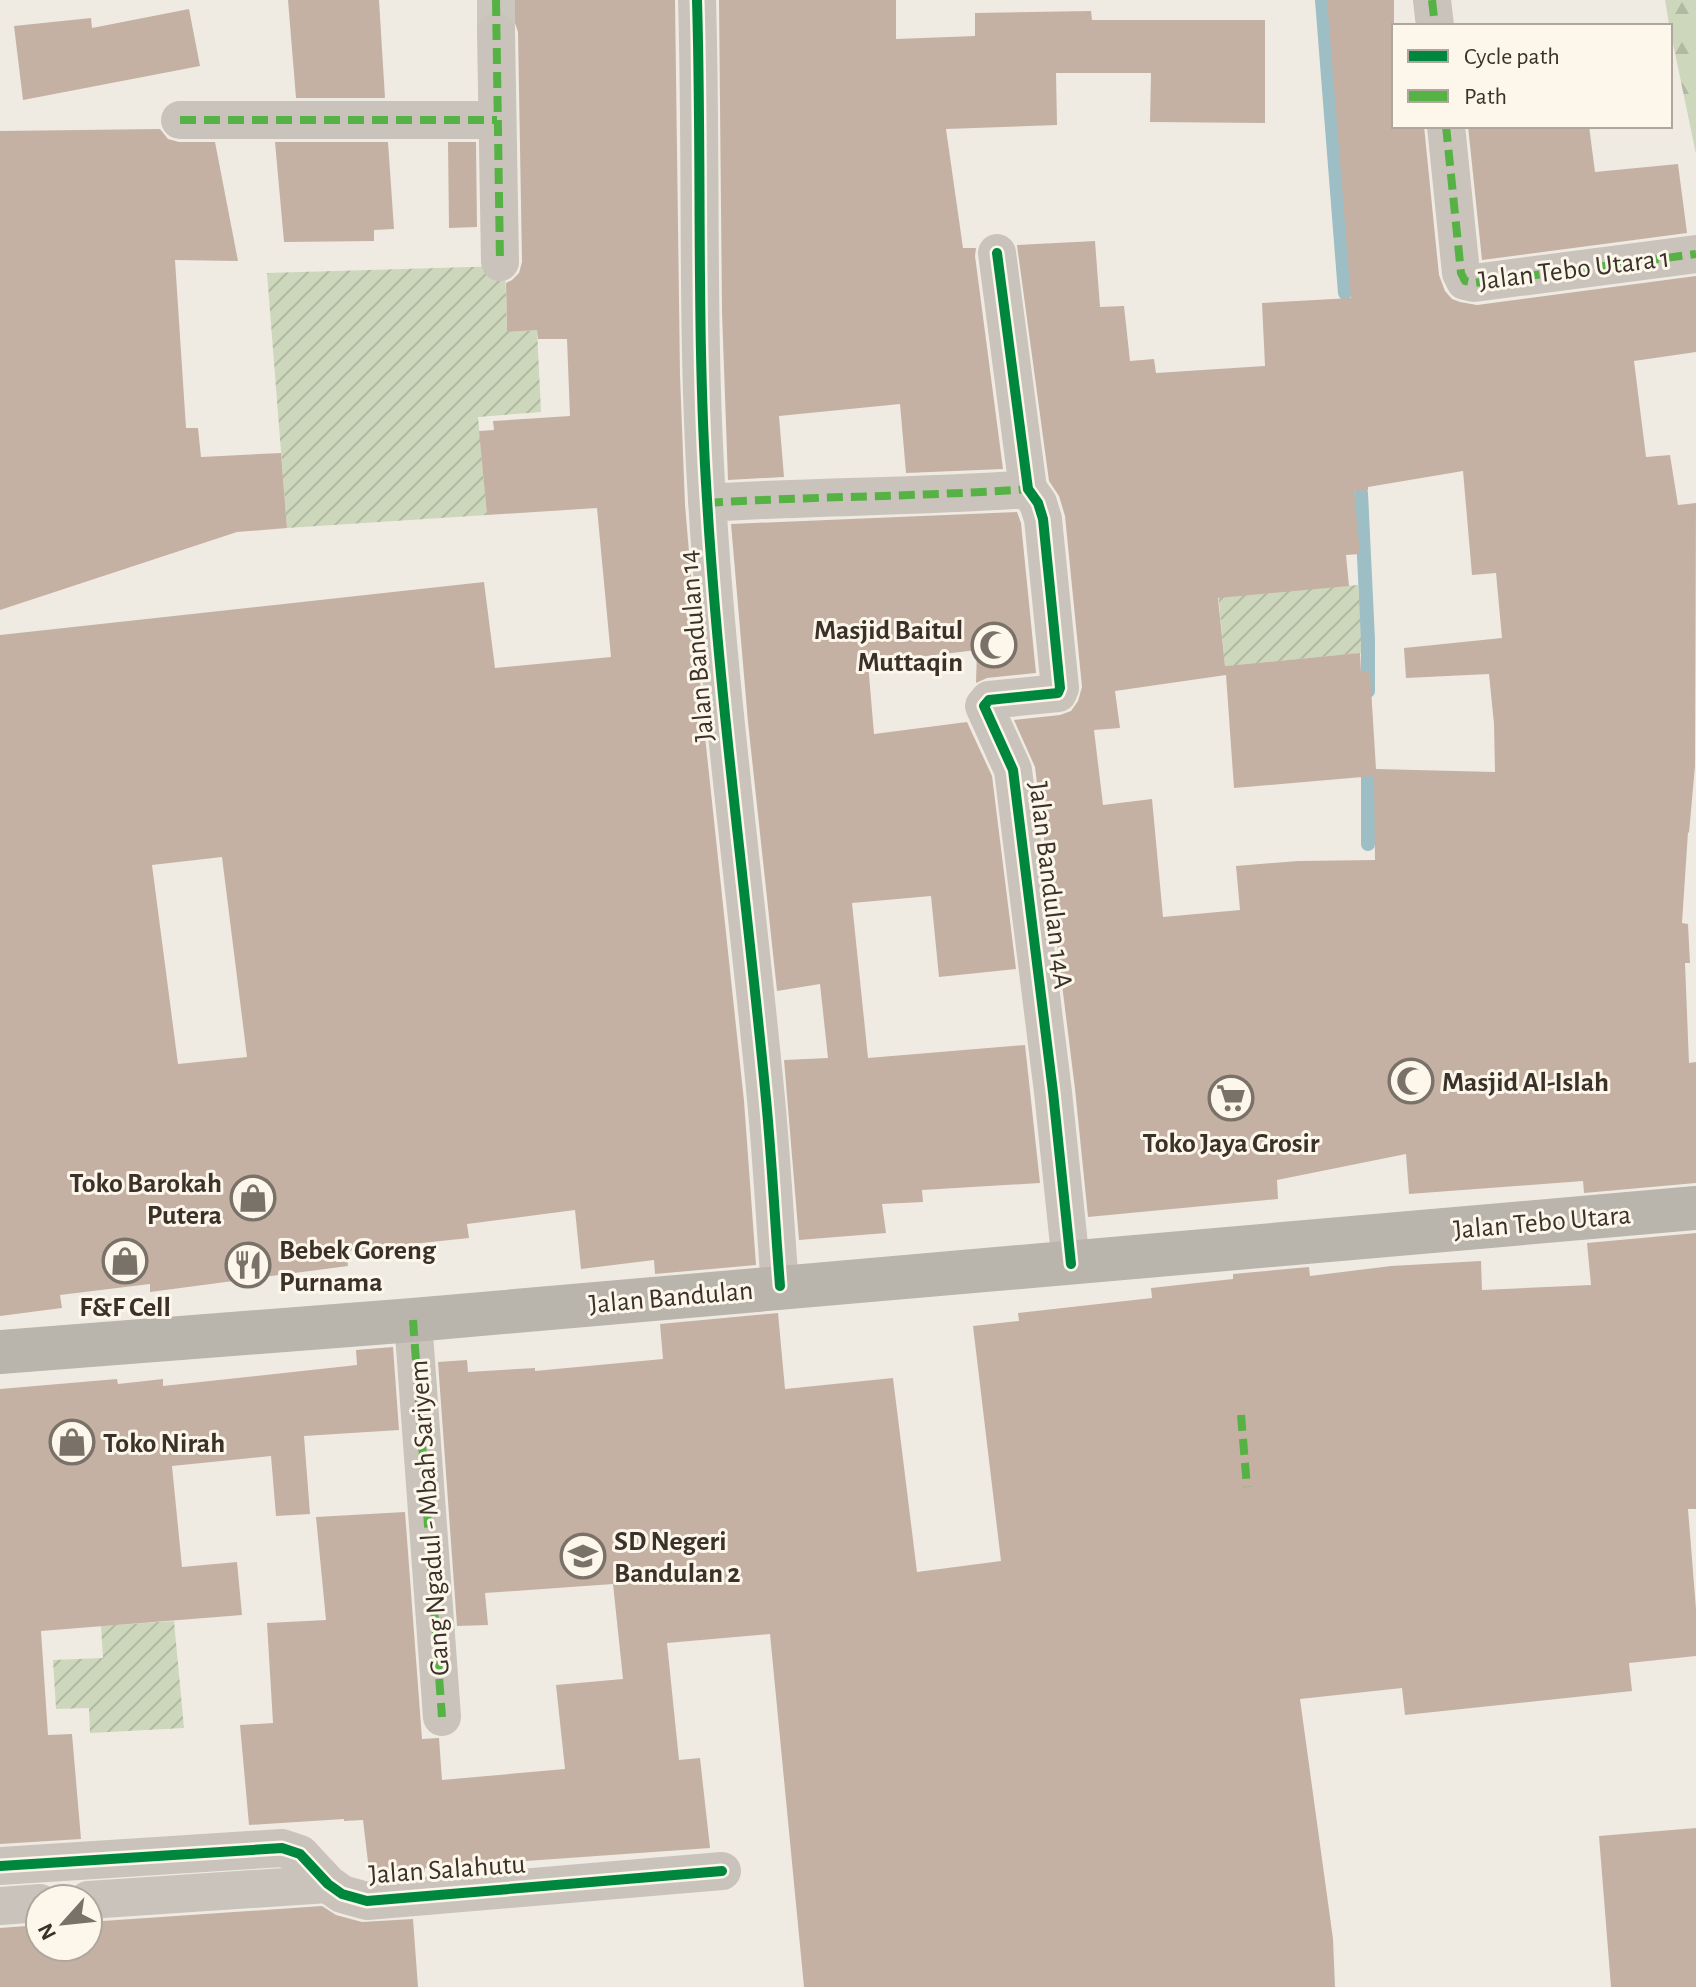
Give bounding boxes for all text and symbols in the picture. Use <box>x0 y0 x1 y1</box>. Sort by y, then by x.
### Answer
legend <box>1392 24 1672 128</box>
text: Cycle path <box>1464 45 1560 69</box>
text: Path <box>1464 85 1507 109</box>
street label: Jalan Tebo Utara 1 <box>1477 244 1671 296</box>
street label: Jalan Bandulan 14 <box>675 549 719 743</box>
place label: Masjid Baitul Muttaqin <box>814 617 963 677</box>
mosque icon: Masjid Baitul Muttaqin <box>970 621 1018 669</box>
street label: Jalan Bandulan 14A <box>1023 780 1077 990</box>
mosque icon: Masjid Al-Islah <box>1387 1057 1435 1105</box>
place label: Masjid Al-Islah <box>1442 1069 1609 1097</box>
supermarket icon: Toko Jaya Grosir <box>1207 1074 1255 1122</box>
place label: Toko Jaya Grosir <box>1142 1130 1320 1158</box>
place label: Toko Barokah Putera <box>69 1170 222 1230</box>
shop icon: Toko Barokah Putera <box>229 1174 277 1222</box>
street label: Jalan Tebo Utara <box>1452 1201 1632 1245</box>
shop icon: F&F Cell <box>101 1237 149 1285</box>
place label: Bebek Goreng Purnama <box>279 1237 437 1297</box>
restaurant icon: Bebek Goreng Purnama <box>224 1241 272 1289</box>
street label: Jalan Bandulan <box>588 1277 754 1319</box>
place label: F&F Cell <box>79 1294 171 1322</box>
street label: Gang Ngadul - Mbah Sariyem <box>405 1359 455 1677</box>
shop icon: Toko Nirah <box>48 1418 96 1466</box>
place label: Toko Nirah <box>103 1430 225 1458</box>
place label: SD Negeri Bandulan 2 <box>614 1528 741 1588</box>
school or university icon: SD Negeri Bandulan 2 <box>559 1532 607 1580</box>
street label: Jalan Salahutu <box>368 1851 527 1889</box>
north arrow <box>24 1883 104 1963</box>
text: N <box>34 1920 60 1943</box>

